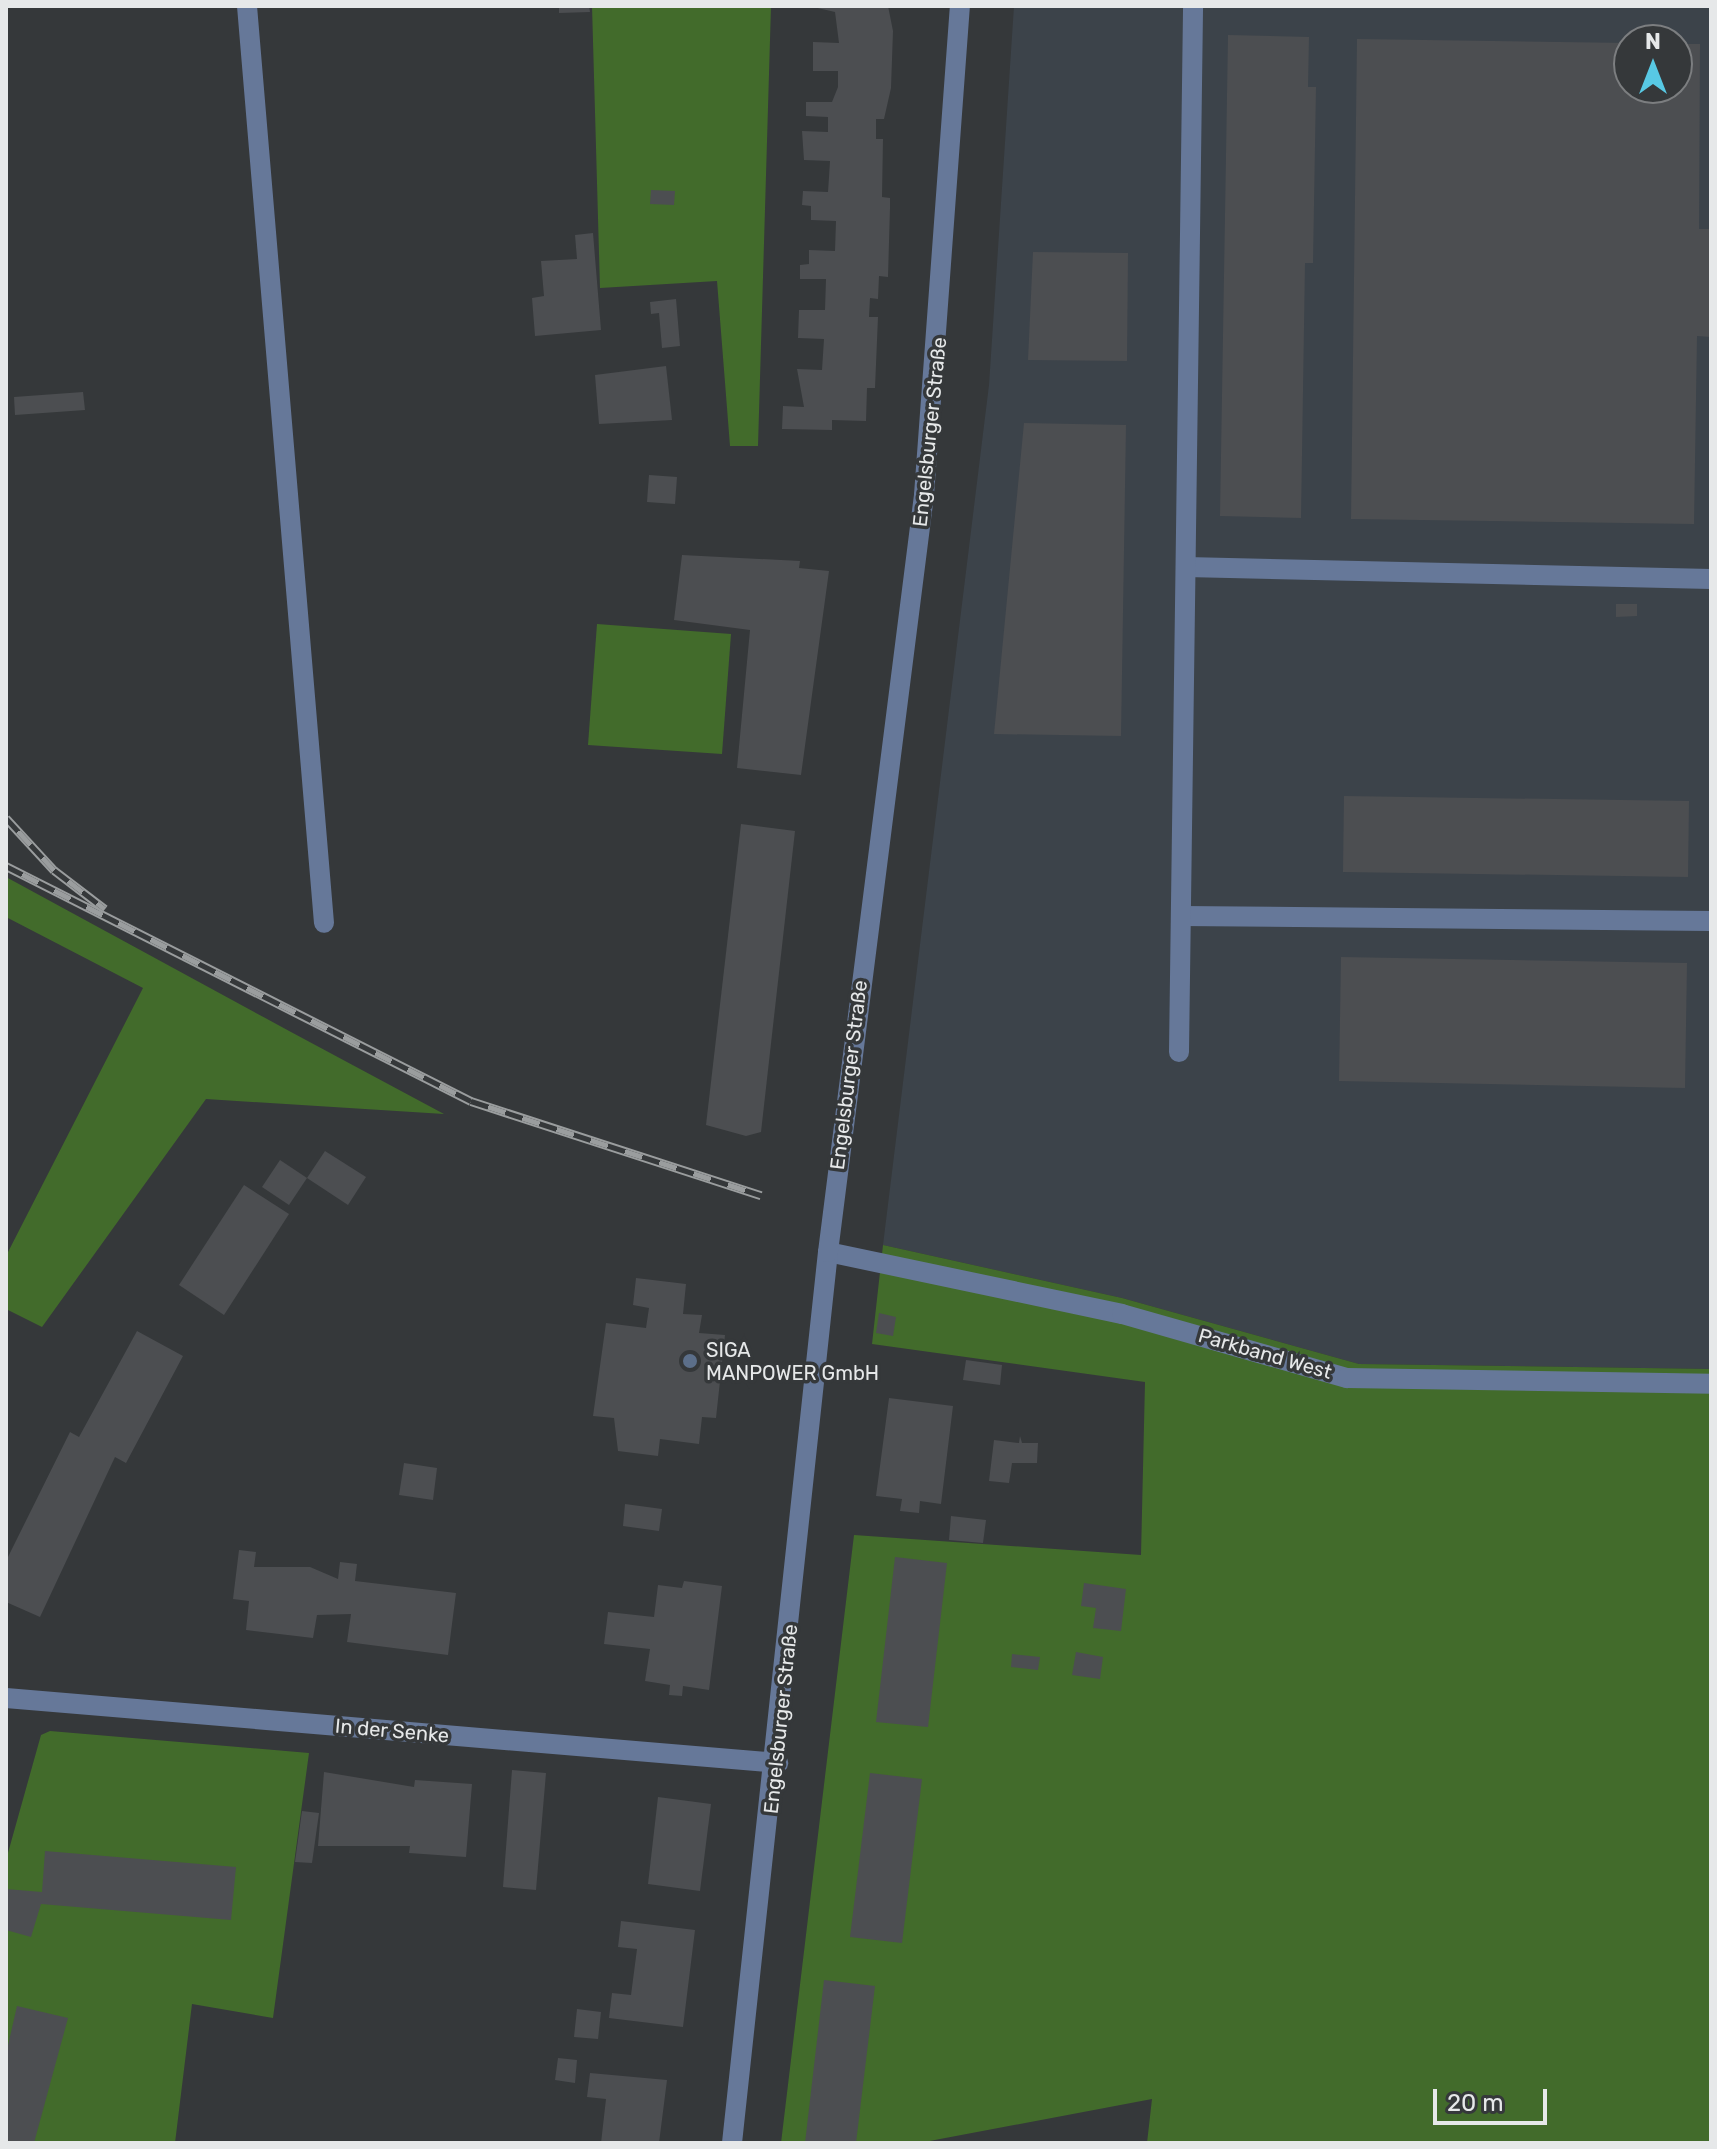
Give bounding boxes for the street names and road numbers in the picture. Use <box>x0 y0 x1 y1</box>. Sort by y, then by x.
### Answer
street label: Engelsburger Straße <box>908 336 952 528</box>
street label: Engelsburger Straße <box>825 979 873 1171</box>
street label: Parkband West <box>1195 1323 1335 1385</box>
street label: Engelsburger Straße <box>759 1623 803 1815</box>
street label: In der Senke <box>334 1714 450 1748</box>

